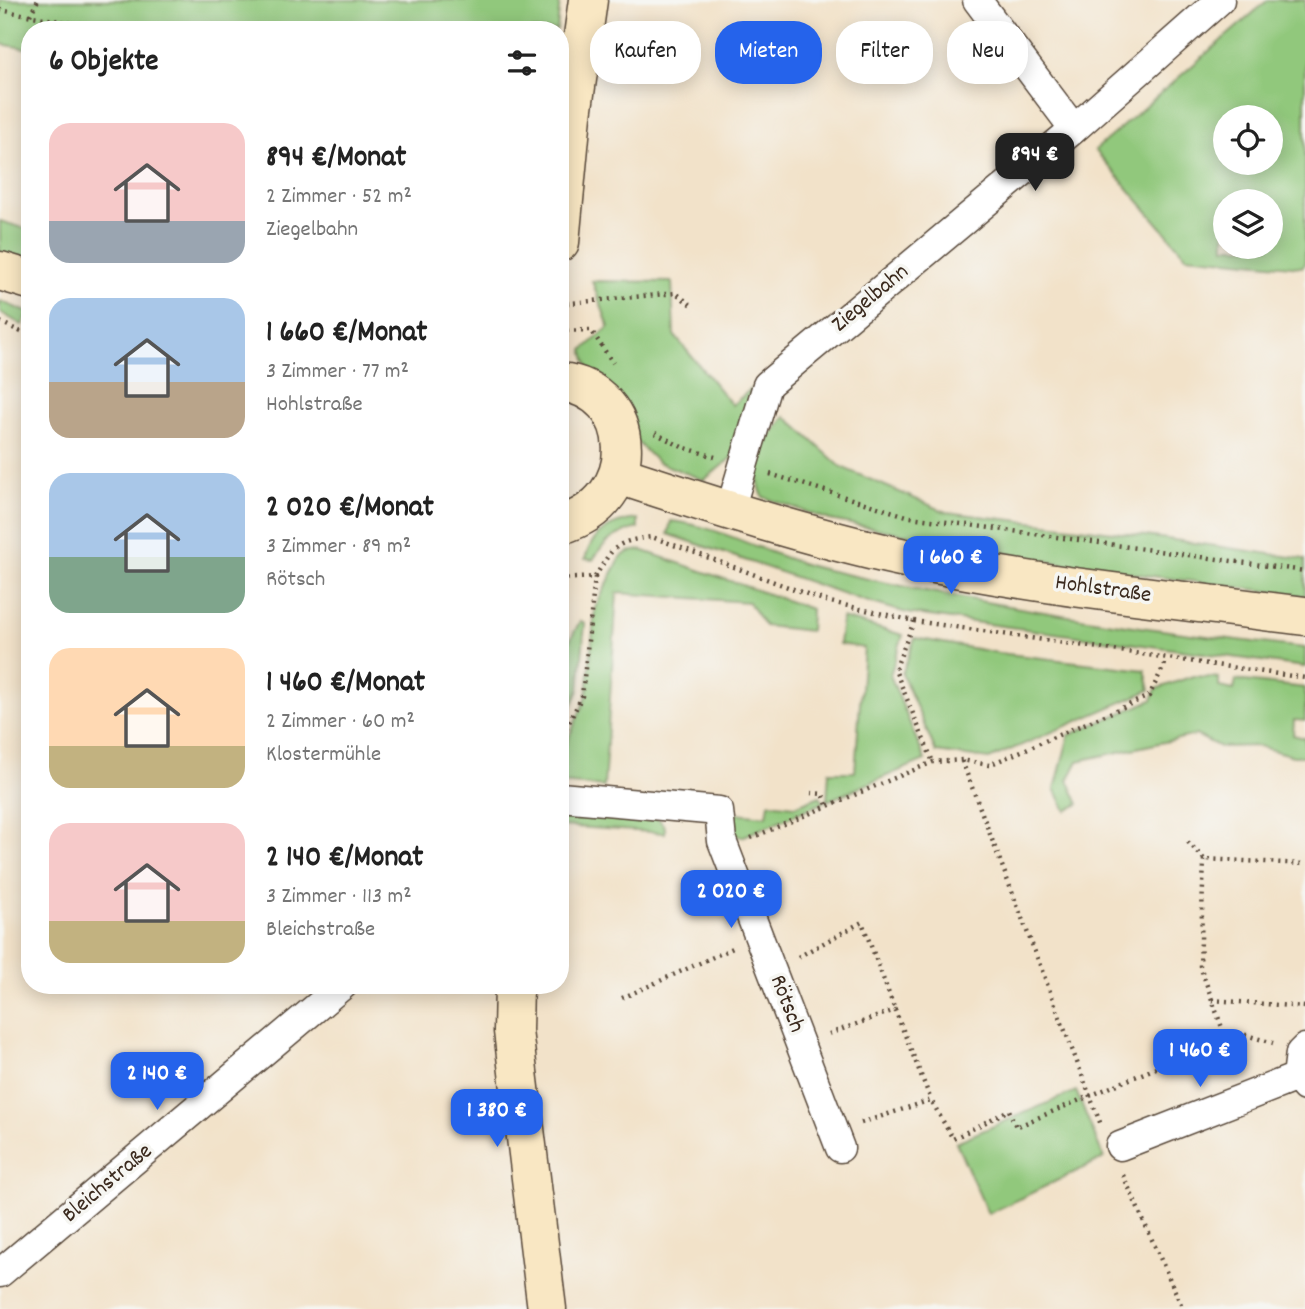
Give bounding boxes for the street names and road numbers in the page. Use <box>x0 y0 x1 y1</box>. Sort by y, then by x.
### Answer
street label: Ziegelbahn <box>825 257 917 341</box>
street label: Hohlstraße <box>1053 567 1153 613</box>
street label: Rötsch <box>760 970 812 1038</box>
street label: Bleichstraße <box>56 1136 160 1232</box>

